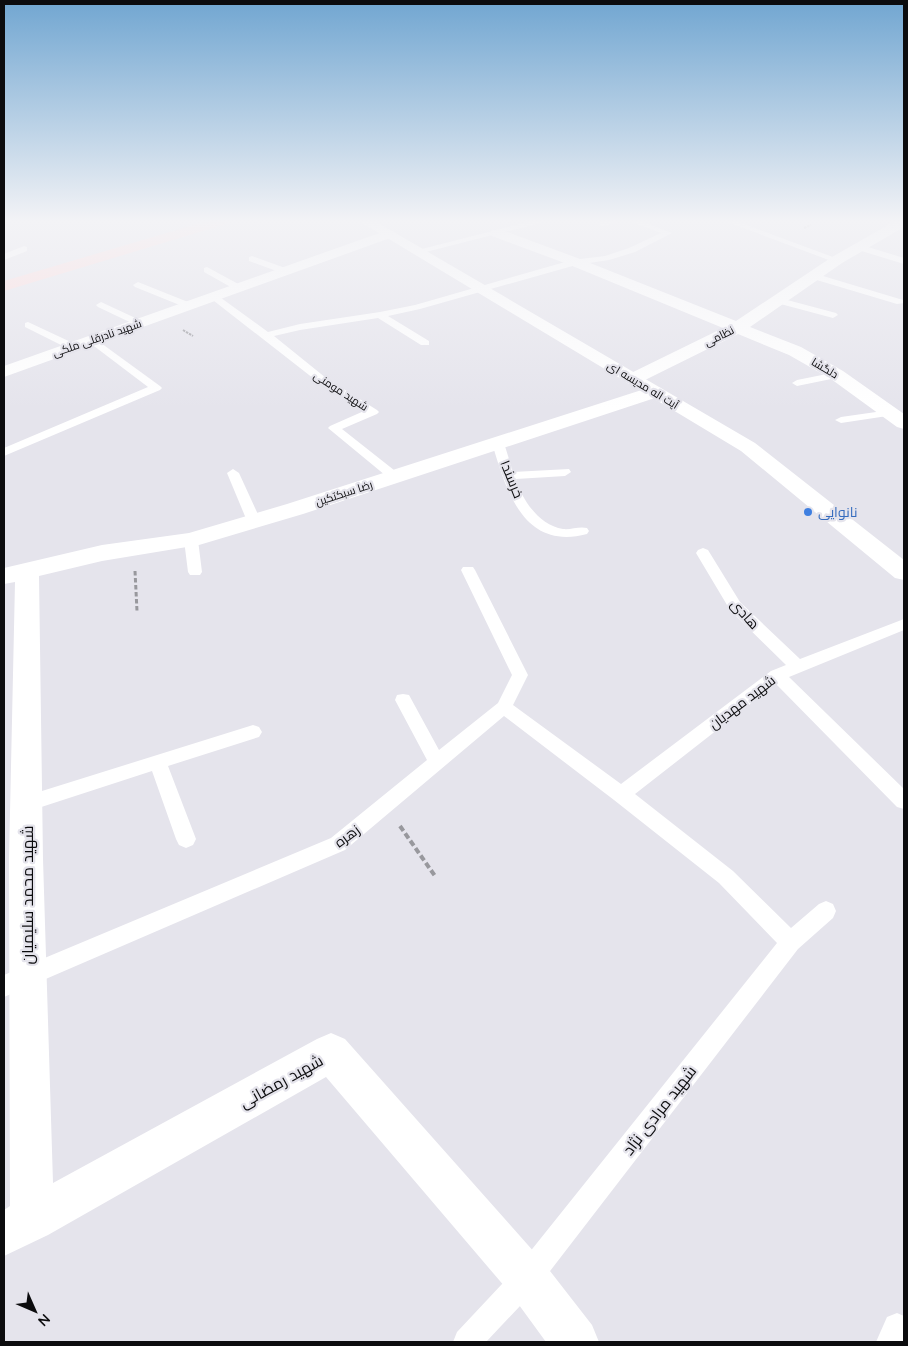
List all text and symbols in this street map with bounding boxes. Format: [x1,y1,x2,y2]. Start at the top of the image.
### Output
street label: شهید نادرقلی ملکی [51,316,143,360]
street label: نظامی [702,323,736,349]
street label: دلگشا [809,355,841,381]
street label: آیت اله مدیسه ای [605,358,681,412]
street label: شهید مومنی [311,368,371,414]
street label: خرسند۱ [496,457,528,501]
street label: رضا سبکتکین [314,477,374,509]
place label: نانوایی [818,503,858,521]
marker: نانوایی [802,506,814,518]
street label: هادی [727,595,763,633]
street label: شهید مهدیان [705,671,779,733]
street label: زهره [331,821,363,851]
street label: شهید محمد سلیمیان [17,826,38,964]
street label: شهید رمضانی [236,1050,327,1113]
street label: شهید مرادی نژاد [618,1061,701,1159]
north arrow [10,1286,60,1336]
text: N [34,1310,54,1330]

